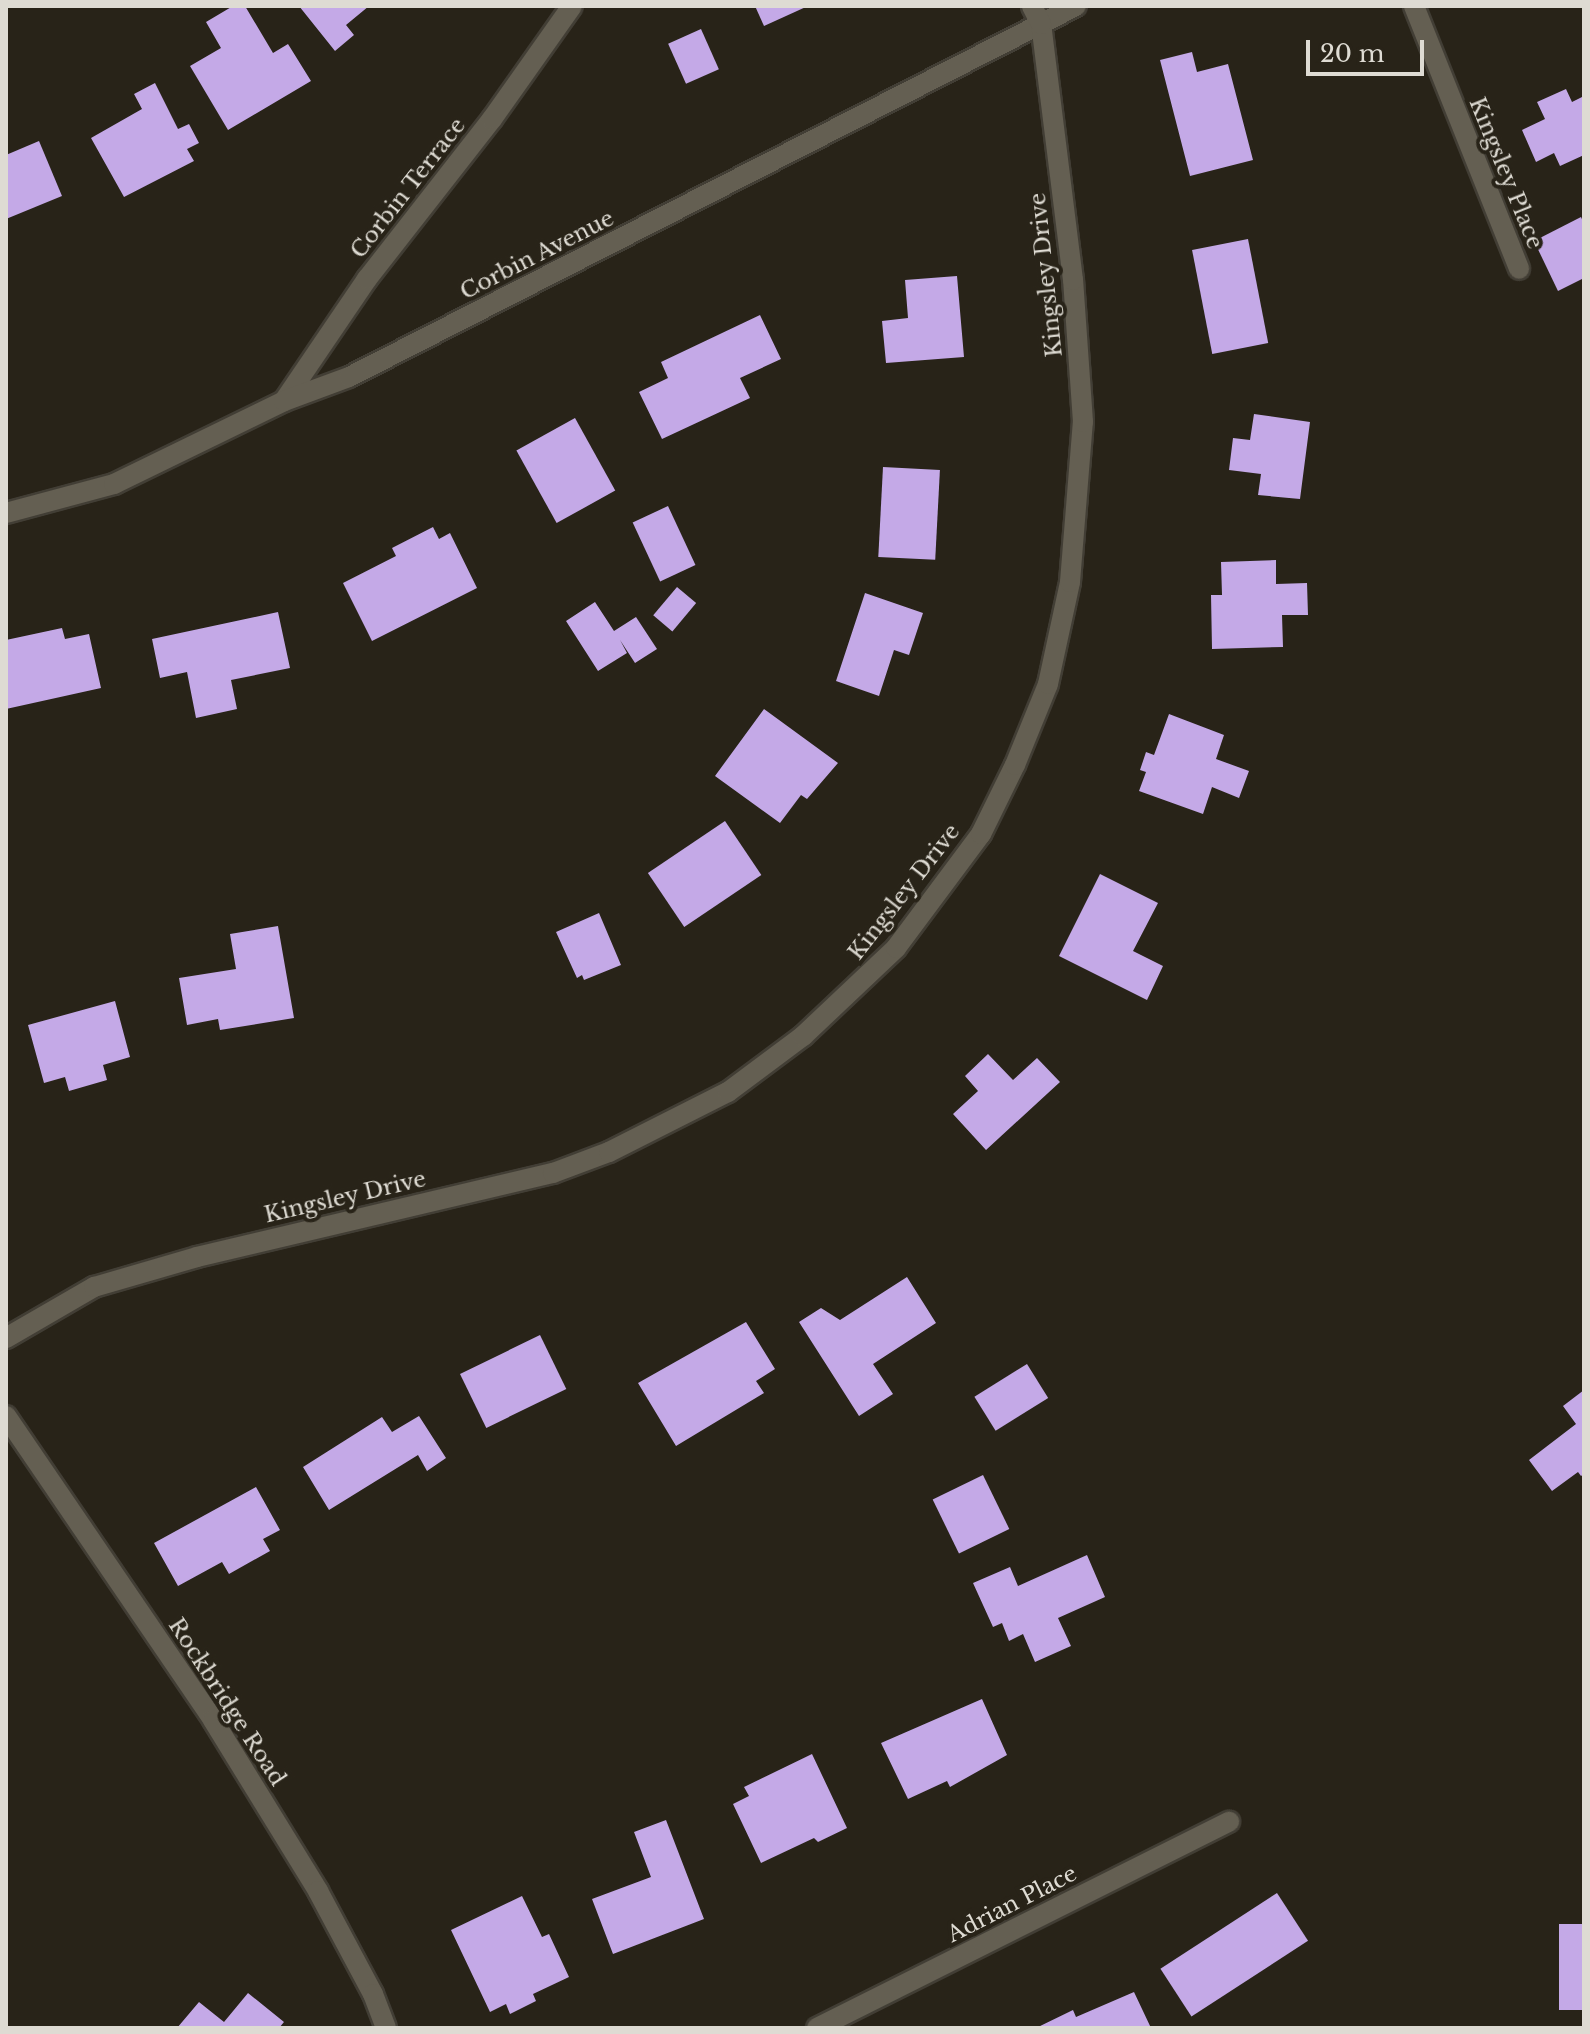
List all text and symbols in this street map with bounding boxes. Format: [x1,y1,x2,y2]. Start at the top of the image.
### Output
scale bar [1310,24,1428,74]
text: 20 m [1320,39,1385,68]
street label: Kingsley Place [1463,93,1549,253]
street label: Corbin Terrace [345,112,471,264]
street label: Kingsley Drive [1024,191,1068,359]
street label: Corbin Avenue [455,205,619,305]
street label: Kingsley Drive [843,819,965,965]
street label: Kingsley Drive [261,1166,429,1228]
street label: Rockbridge Road [163,1613,291,1791]
street label: Adrian Place [943,1860,1081,1948]

